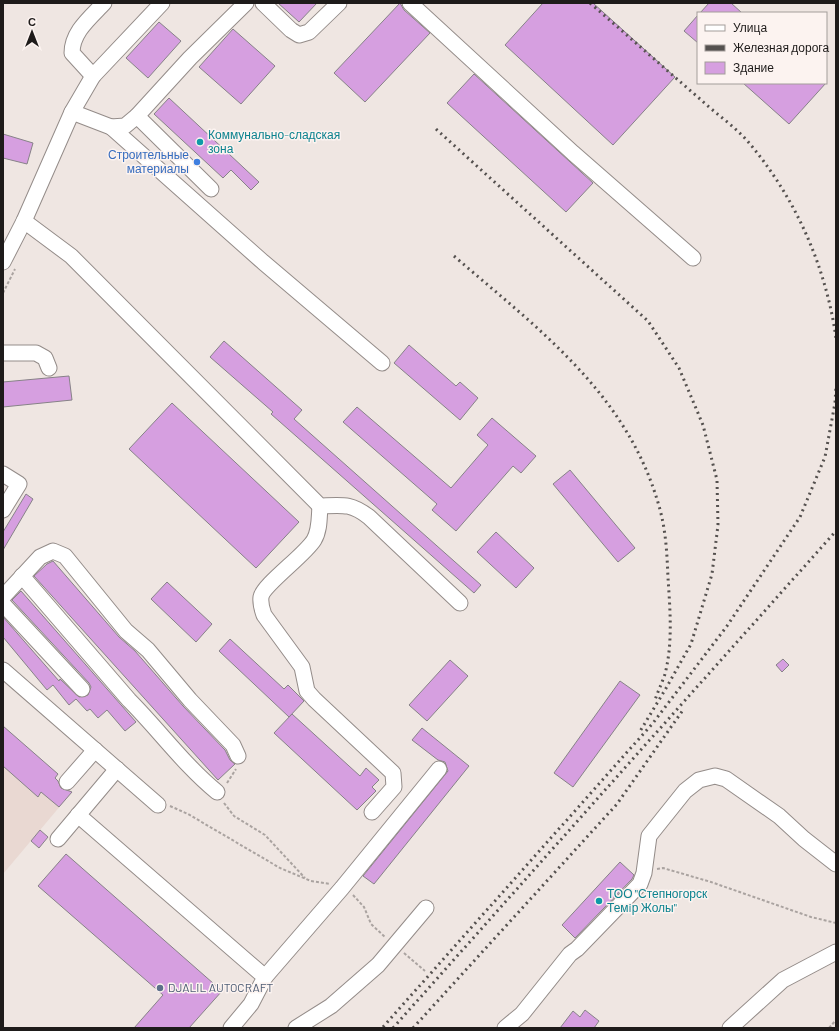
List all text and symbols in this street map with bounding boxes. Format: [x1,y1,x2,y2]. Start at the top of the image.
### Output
north arrow [12,12,52,52]
legend [697,12,827,84]
text: С [28,15,36,28]
text: Улица [733,20,767,35]
text: Железная дорога [733,40,829,55]
text: Здание [733,60,774,75]
place label: Коммунально-сладская зона [208,127,340,155]
marker: Коммунально-сладская зона [195,137,205,147]
place label: Строительные материалы [108,147,189,176]
marker: Строительные материалы [192,157,202,167]
place label: ТОО "Степногорск Темiр Жолы" [607,886,708,915]
marker: ТОО "Степногорск Темiр Жолы" [594,896,604,906]
place label: DJALIL AUTOCRAFT [168,980,274,994]
marker: DJALIL AUTOCRAFT [155,983,165,993]

